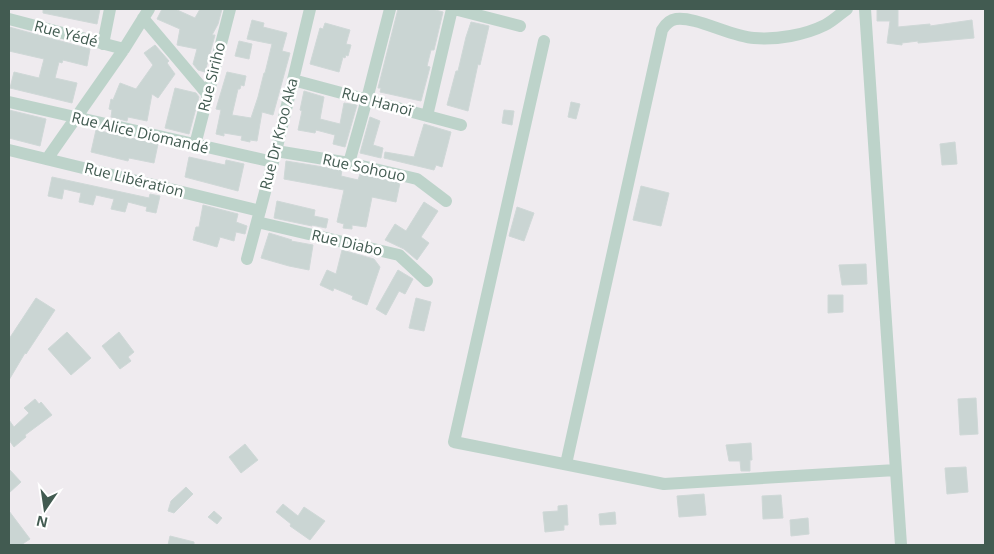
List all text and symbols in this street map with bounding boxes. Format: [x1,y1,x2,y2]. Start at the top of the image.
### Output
street label: Rue Yédé [32,15,100,51]
street label: Rue Siriho [193,40,229,114]
street label: Rue Dr Kroo Aka [254,76,302,192]
street label: Rue Hanoï [340,82,415,120]
street label: Rue Alice Diomandé [70,107,211,158]
street label: Rue Sohouo [321,148,408,186]
street label: Rue Libération [82,157,186,201]
street label: Rue Diabo [310,224,385,260]
north arrow [20,484,70,534]
text: N [34,512,50,533]

